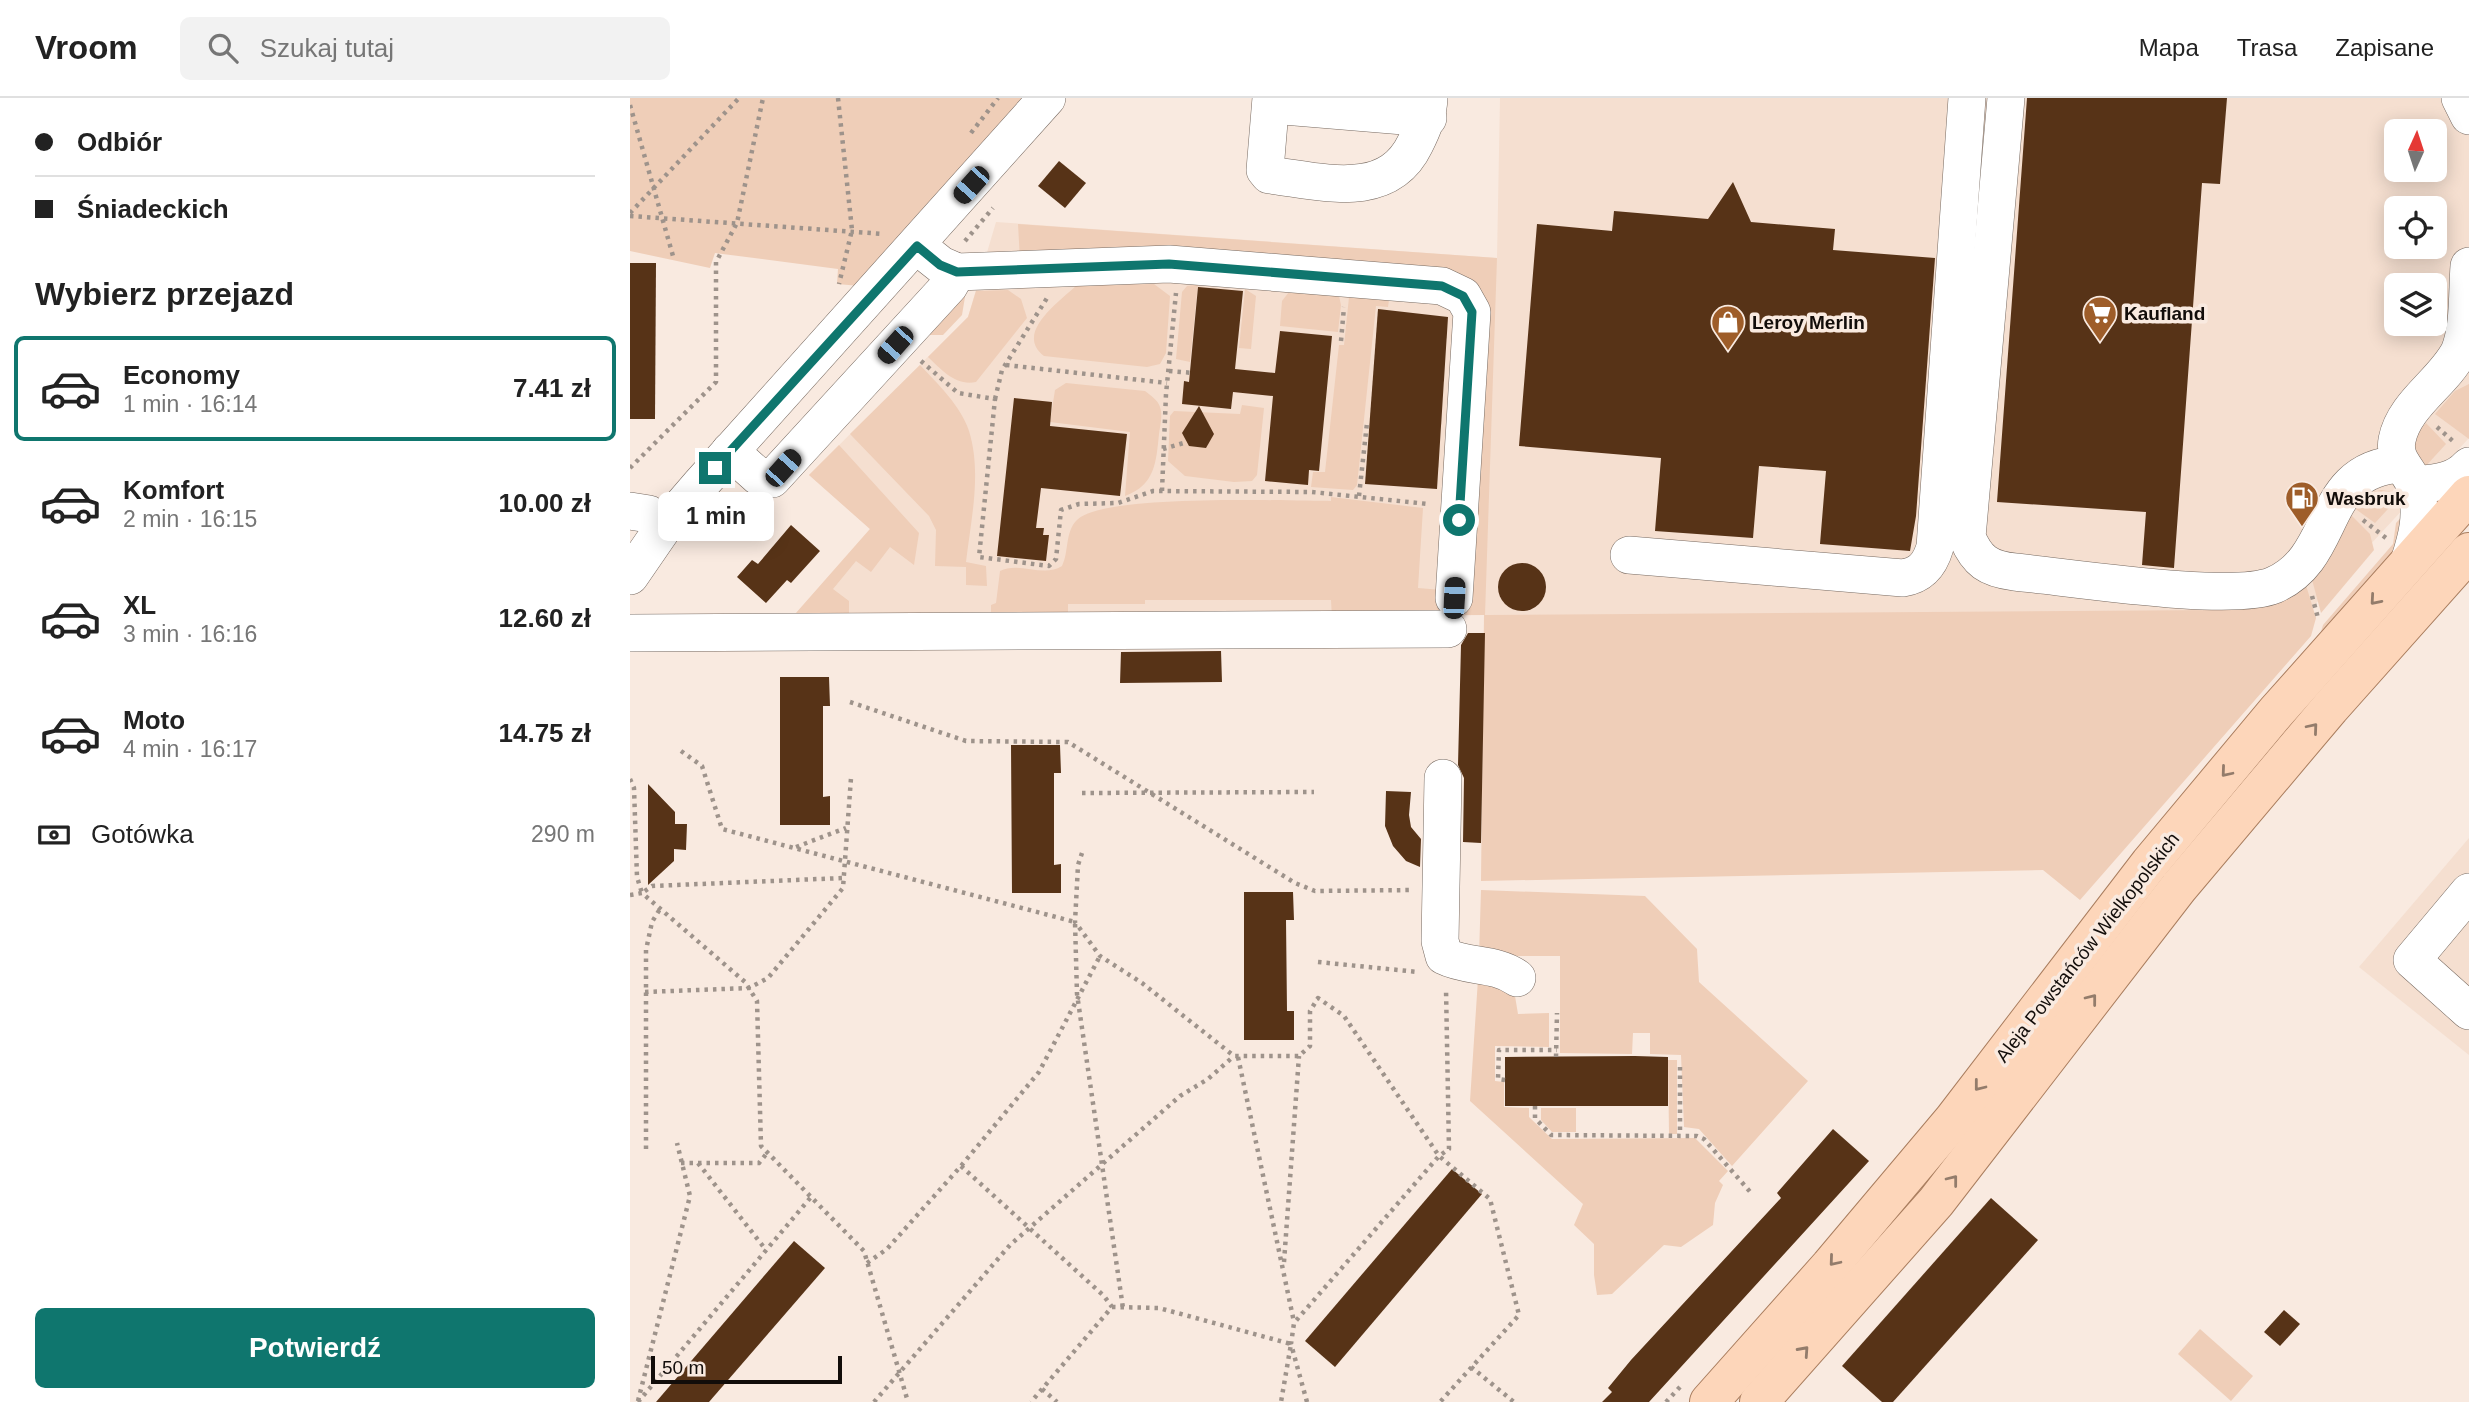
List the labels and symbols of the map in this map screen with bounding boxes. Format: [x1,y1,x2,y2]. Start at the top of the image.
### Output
north arrow [2384,119,2446,182]
car [950,162,993,208]
supermarket icon: Kaufland [2081,294,2119,343]
shop icon: Leroy Merlin [1709,303,1747,352]
place label: Kaufland [2124,303,2205,324]
place label: Leroy Merlin [1752,312,1865,333]
car [874,322,917,368]
car [762,445,805,491]
route end [699,452,731,484]
fuel station icon: Wasbruk [2283,479,2321,528]
place label: Wasbruk [2326,488,2406,509]
callout: 1 min [657,492,773,542]
route start [1443,504,1475,536]
car [1443,576,1466,620]
one-way arrow [2371,592,2383,605]
one-way arrow [2305,723,2317,736]
one-way arrow [2222,764,2234,777]
street label: Aleja Powstańców Wielkopolskich [1991,829,2183,1066]
one-way arrow [2084,995,2097,1007]
one-way arrow [1975,1078,1987,1091]
one-way arrow [1945,1175,1958,1187]
one-way arrow [1830,1254,1843,1266]
one-way arrow [1796,1346,1808,1359]
scale bar [651,1353,842,1385]

